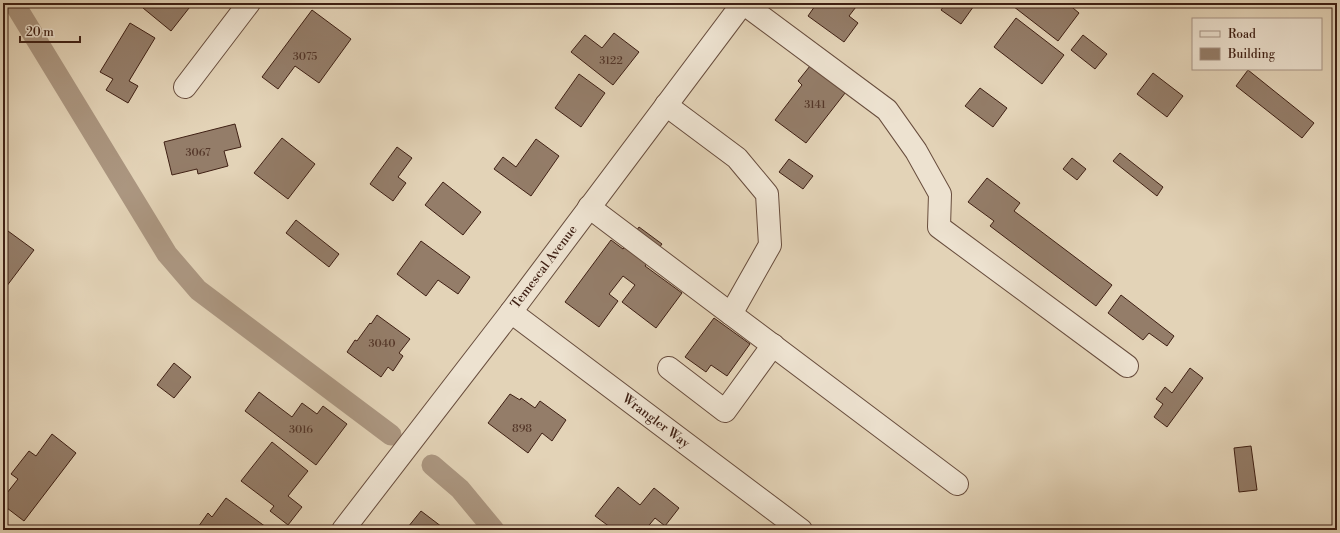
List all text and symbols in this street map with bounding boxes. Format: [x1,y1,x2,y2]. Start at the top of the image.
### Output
scale bar [20,18,80,44]
legend [1192,18,1322,70]
text: 20 m [26,25,54,40]
text: Road [1228,27,1256,42]
text: Building [1227,47,1276,62]
house number: 3075 [293,50,317,64]
house number: 3122 [599,54,623,68]
house number: 3141 [804,98,826,112]
house number: 3067 [185,146,211,160]
street label: Temescal Avenue [507,222,581,312]
house number: 3040 [368,337,396,351]
street label: Wrangler Way [618,390,693,452]
house number: 898 [512,422,532,436]
house number: 3016 [289,423,313,437]

